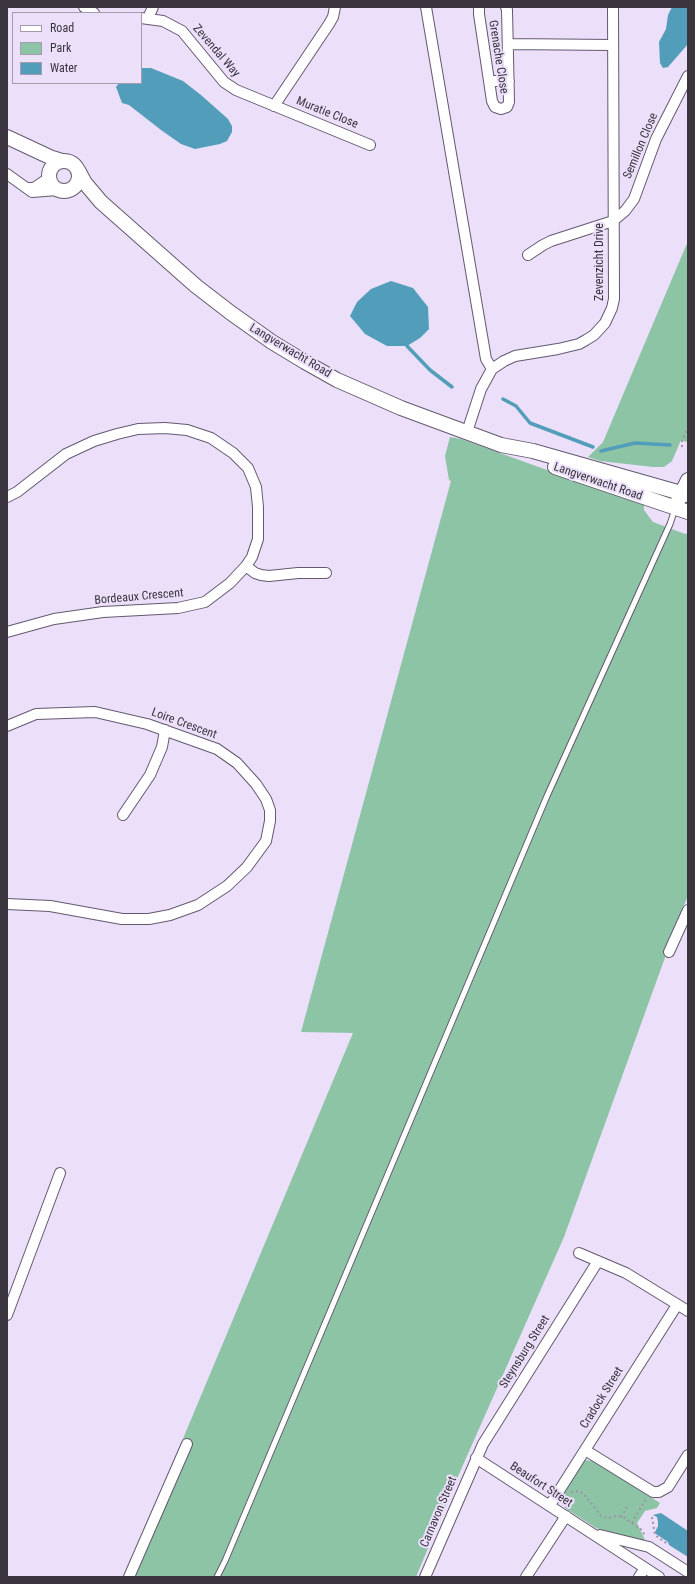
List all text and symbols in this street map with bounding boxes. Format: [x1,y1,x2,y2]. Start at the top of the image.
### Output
legend [12,12,142,84]
street label: Grenache Close [485,19,511,95]
text: Road [50,21,74,35]
street label: Zevendal Way [189,22,243,80]
text: Park [50,41,71,55]
text: Water [50,61,78,75]
street label: Muratie Close [294,94,360,132]
street label: Semillon Close [621,111,661,181]
street label: Zevenzicht Drive [593,223,607,301]
street label: Langverwacht Road [246,321,334,381]
street label: Langverwacht Road [552,460,644,504]
street label: Bordeaux Crescent [94,586,184,608]
street label: Loire Crescent [149,706,219,742]
street label: Steynsburg Street [497,1313,553,1391]
street label: Cradock Street [577,1365,627,1431]
street label: Beaufort Street [507,1459,575,1511]
street label: Carnavon Street [418,1474,460,1550]

